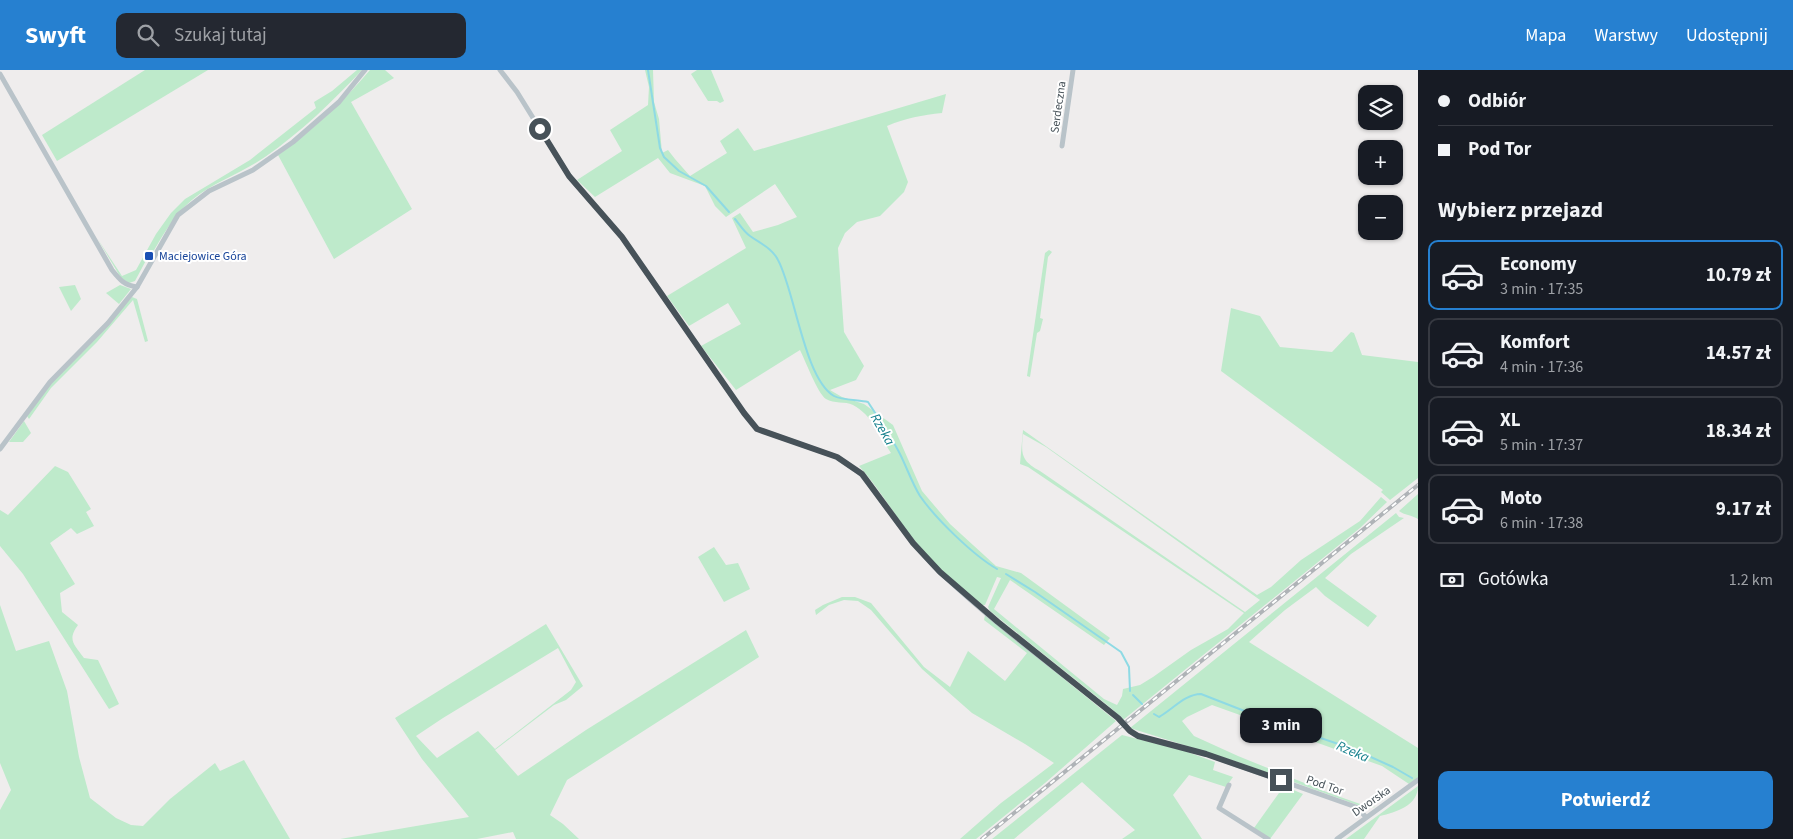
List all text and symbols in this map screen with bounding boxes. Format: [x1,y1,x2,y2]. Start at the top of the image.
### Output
search box [116,13,466,58]
text: Swyft [25,18,86,53]
icon: search [134,21,162,49]
text: Szukaj tutaj [174,22,267,49]
text: Mapa [1525,23,1566,48]
text: Warstwy [1594,23,1658,48]
text: Udostępnij [1686,23,1768,48]
street label: Serdeczna [1046,80,1071,134]
map controls [1358,85,1403,240]
button: layers [1358,85,1403,130]
text: Odbiór [1468,88,1526,115]
route start [529,118,551,140]
text: Pod Tor [1468,136,1531,163]
button: + [1358,140,1403,185]
text: Wybierz przejazd [1438,194,1603,226]
button: − [1358,195,1403,240]
place label: Maciejowice Góra [159,248,247,265]
marker: Maciejowice Góra [143,250,155,262]
text: Economy [1500,251,1577,278]
icon: car [1440,253,1485,298]
text: 10.79 zł [1706,262,1771,289]
text: 3 min · 17:35 [1500,278,1583,300]
text: Komfort [1500,329,1570,356]
icon: car [1440,331,1485,376]
text: 14.57 zł [1706,340,1771,367]
text: 4 min · 17:36 [1500,356,1583,378]
text: XL [1500,407,1521,434]
icon: car [1440,409,1485,454]
water label: Rzeka [865,410,900,450]
text: 18.34 zł [1706,418,1771,445]
text: 5 min · 17:37 [1500,434,1583,456]
text: Moto [1500,485,1542,512]
icon: car [1440,487,1485,532]
text: 9.17 zł [1716,496,1771,523]
text: 6 min · 17:38 [1500,512,1583,534]
icon: cash [1438,566,1466,594]
text: Gotówka [1478,566,1549,593]
text: 1.2 km [1729,569,1773,591]
callout: 3 min [1240,708,1322,742]
text: 3 min [1262,714,1300,736]
water label: Rzeka [1333,736,1373,768]
route end [1270,769,1292,791]
street label: Pod Tor [1304,771,1347,800]
button: Potwierdź [1438,771,1773,829]
street label: Dworska [1349,782,1394,821]

